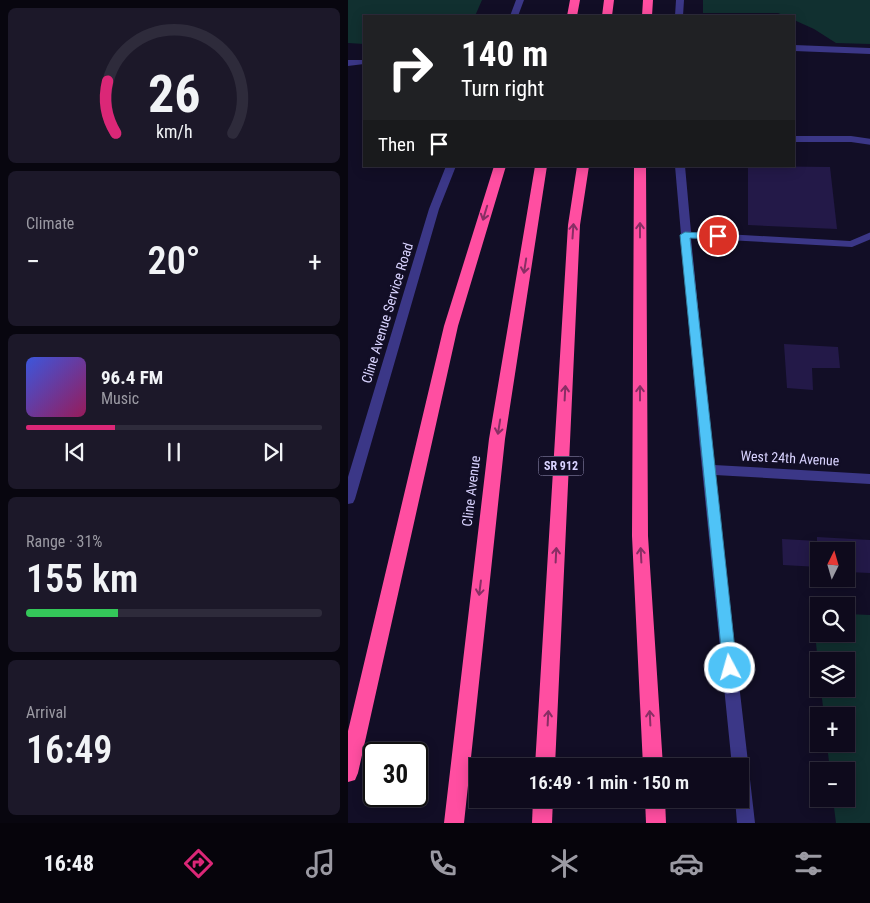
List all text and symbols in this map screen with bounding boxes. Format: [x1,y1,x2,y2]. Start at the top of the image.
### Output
text: 140 m [461,34,548,75]
icon: right [378,35,443,100]
text: 26 [148,64,200,125]
text: Turn right [461,76,544,101]
text: km/h [156,121,192,142]
icon: arrive [425,130,453,158]
text: Then [378,133,415,156]
one-way arrow [479,204,489,220]
text: Climate [26,214,74,233]
pin [697,215,739,257]
icon: arrive [704,222,732,250]
one-way arrow [569,223,578,239]
one-way arrow [635,223,645,239]
text: 20° [148,239,200,283]
street label: Cline Avenue Service Road [358,241,416,385]
text: − [26,245,40,278]
text: + [308,245,322,278]
one-way arrow [520,258,530,274]
text: 96.4 FM [101,366,163,389]
one-way arrow [560,385,569,401]
one-way arrow [635,385,645,402]
text: Music [101,389,139,408]
one-way arrow [494,418,504,434]
icon: previous [61,438,89,466]
icon: pause [160,438,188,466]
icon: next [259,438,287,466]
street label: West 24th Avenue [740,447,840,469]
street label: Cline Avenue [459,454,483,527]
road number: SR 912 [538,456,584,476]
text: Range · 31% [26,532,102,551]
north arrow [810,542,856,588]
map controls [810,542,855,807]
one-way arrow [552,548,561,564]
one-way arrow [637,548,646,564]
text: 155 km [26,557,138,601]
one-way arrow [475,580,485,596]
button: search [810,597,855,642]
position arrow [703,641,755,693]
button: layers [810,652,855,697]
text: Arrival [26,703,67,722]
button: + [810,707,855,752]
one-way arrow [543,710,552,726]
one-way arrow [646,710,655,726]
text: 16:49 [26,728,112,772]
speed limit sign: 30 [363,742,428,807]
button: − [810,762,855,807]
text: 16:49 · 1 min · 150 m [529,771,689,794]
icon: directions [181,846,216,881]
icon: music [303,846,338,881]
icon: phone [425,846,460,881]
icon: climate [547,846,582,881]
icon: car [669,846,704,881]
icon: filters [791,846,826,881]
text: 16:48 [44,851,94,876]

